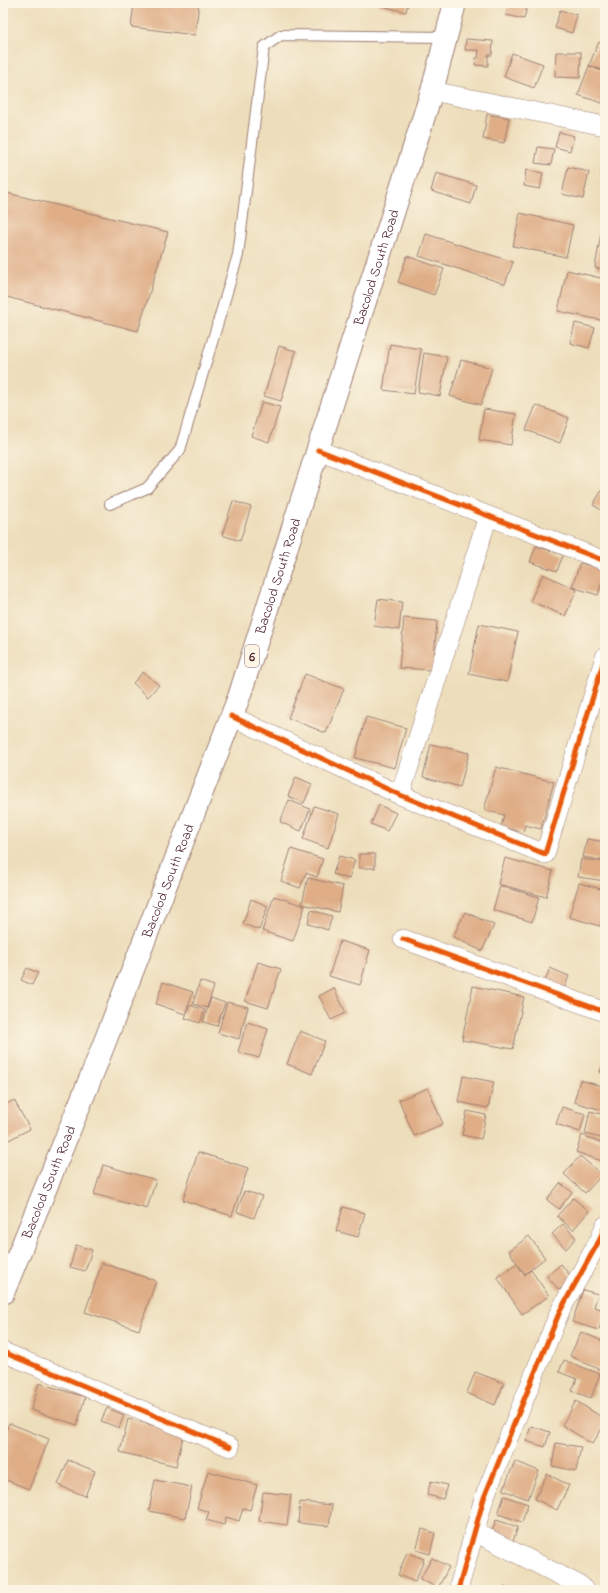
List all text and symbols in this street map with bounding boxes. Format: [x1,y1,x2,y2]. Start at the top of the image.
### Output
street label: Bacolod South Road [349,207,406,329]
street label: Bacolod South Road [250,516,307,638]
road number: 6 [245,645,259,667]
street label: Bacolod South Road [137,821,201,942]
street label: Bacolod South Road [17,1122,82,1243]

